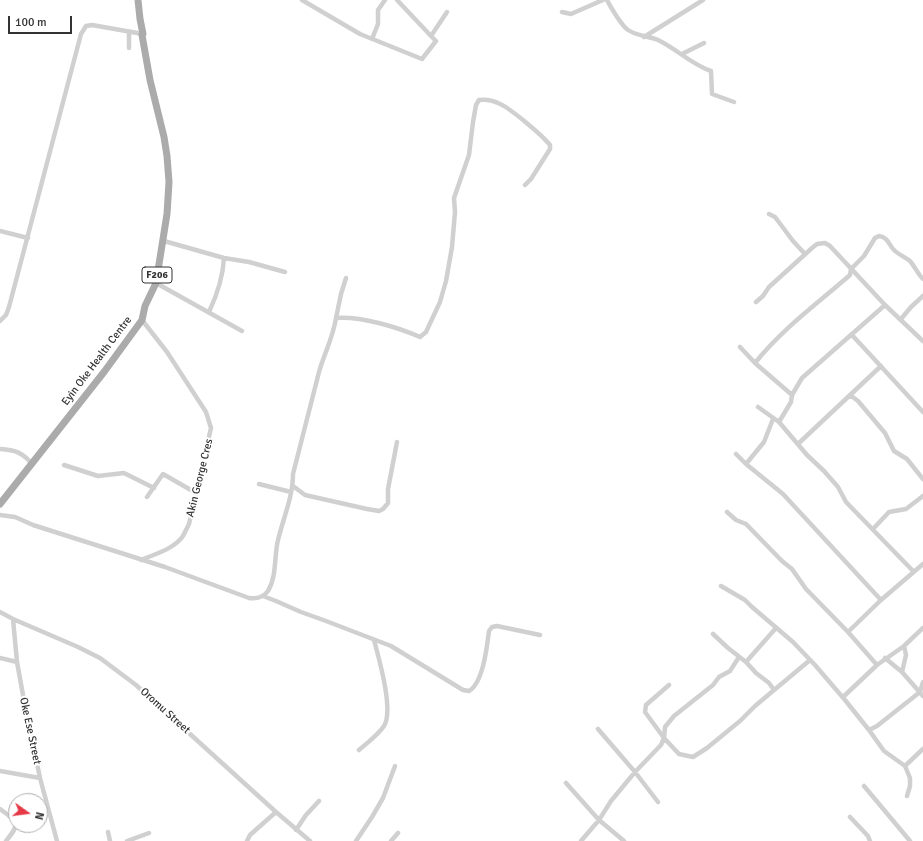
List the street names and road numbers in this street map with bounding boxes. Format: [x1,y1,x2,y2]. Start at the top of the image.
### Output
road number: F206 [142,267,172,283]
street label: Eyin Oke Health Centre [59,314,135,408]
street label: Akin George Cres [184,437,216,519]
street label: Oromu Street [137,685,193,737]
street label: Oke Ese Street [16,696,44,766]

